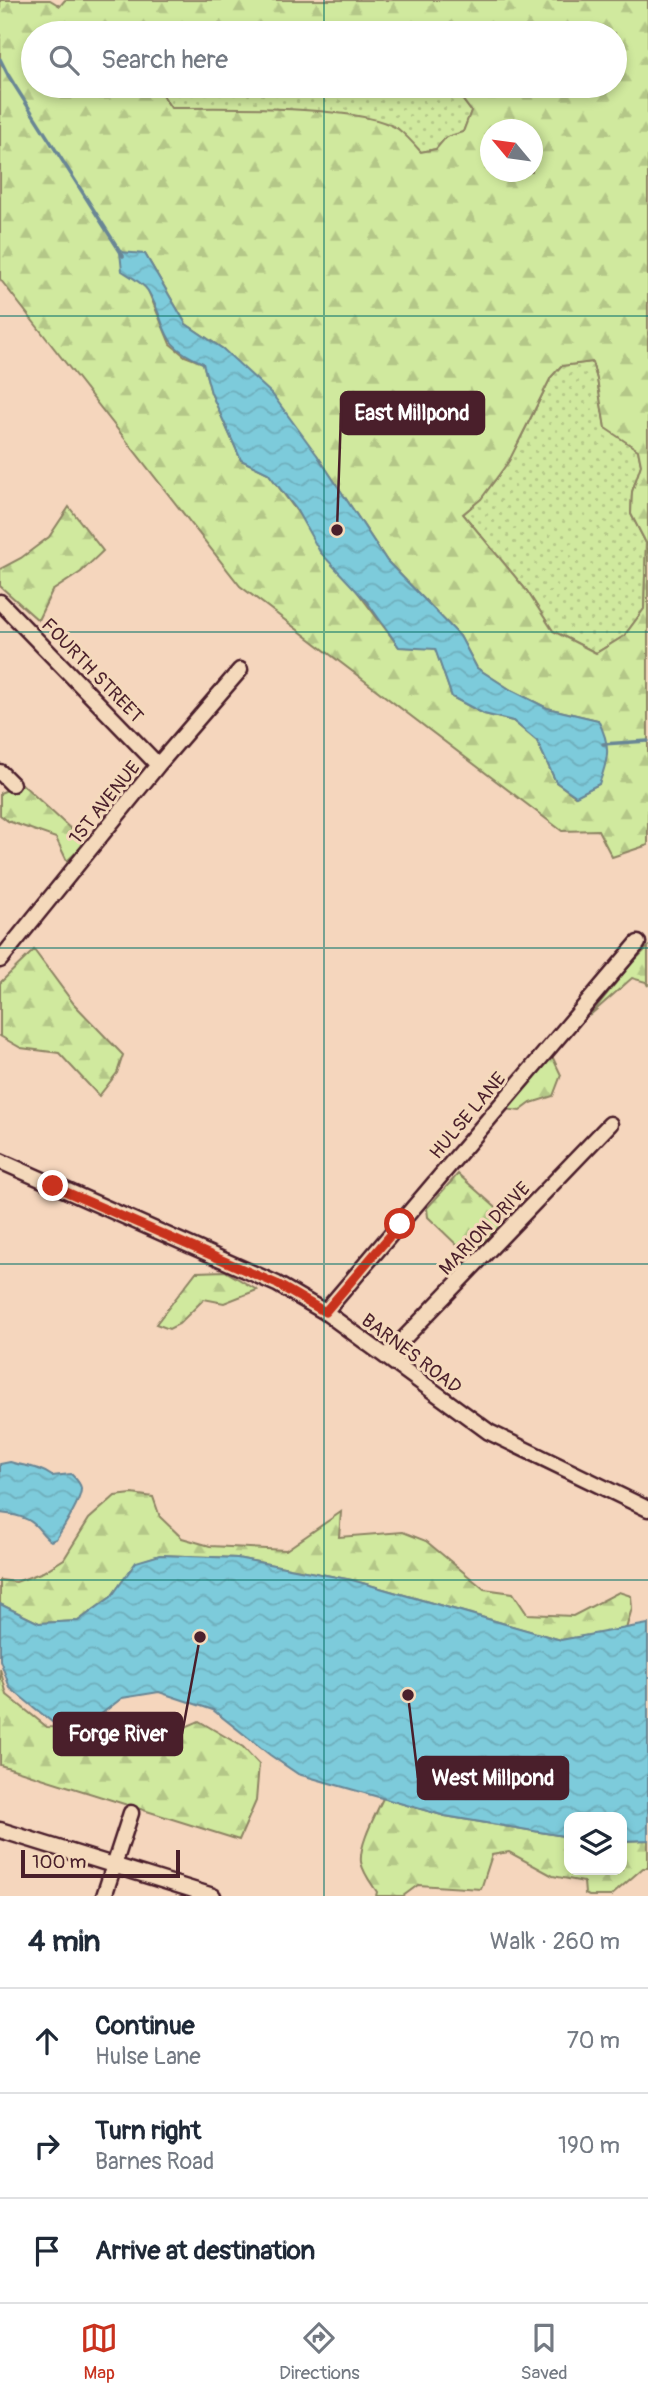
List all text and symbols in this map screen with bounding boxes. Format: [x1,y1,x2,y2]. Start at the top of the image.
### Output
search box [21,21,627,98]
icon: search [45,41,83,79]
text: Search here [101,44,228,76]
north arrow [480,119,543,182]
callout: East Millpond [341,392,484,434]
text: East Millpond [354,400,470,427]
street label: FOURTH STREET [36,613,148,728]
street label: 1ST AVENUE [64,756,146,849]
street label: HULSE LANE [424,1067,511,1164]
route end [37,1170,68,1201]
street label: MARION DRIVE [434,1177,535,1281]
route start [384,1208,415,1239]
street label: BARNES ROAD [357,1308,466,1399]
callout: Forge River [54,1713,182,1755]
text: Forge River [68,1721,168,1748]
callout: West Millpond [418,1757,568,1799]
text: West Millpond [432,1765,554,1792]
map controls [564,1812,627,1875]
button: layers [564,1812,627,1875]
scale bar [21,1847,180,1879]
text: 100 m [32,1850,86,1874]
text: 4 min [28,1923,101,1960]
text: Walk · 260 m [490,1927,620,1956]
text: Continue [95,2010,195,2042]
icon: ahead [28,2022,66,2060]
text: 70 m [567,2026,620,2055]
text: Hulse Lane [95,2042,201,2071]
text: Turn right [95,2115,201,2147]
icon: right [28,2127,66,2165]
text: 190 m [558,2131,620,2160]
text: Barnes Road [95,2147,214,2176]
icon: arrive [28,2232,66,2270]
text: Arrive at destination [95,2235,315,2267]
tab: Map [80,2319,118,2385]
tab: Directions [279,2319,360,2385]
tab: Saved [520,2319,568,2385]

